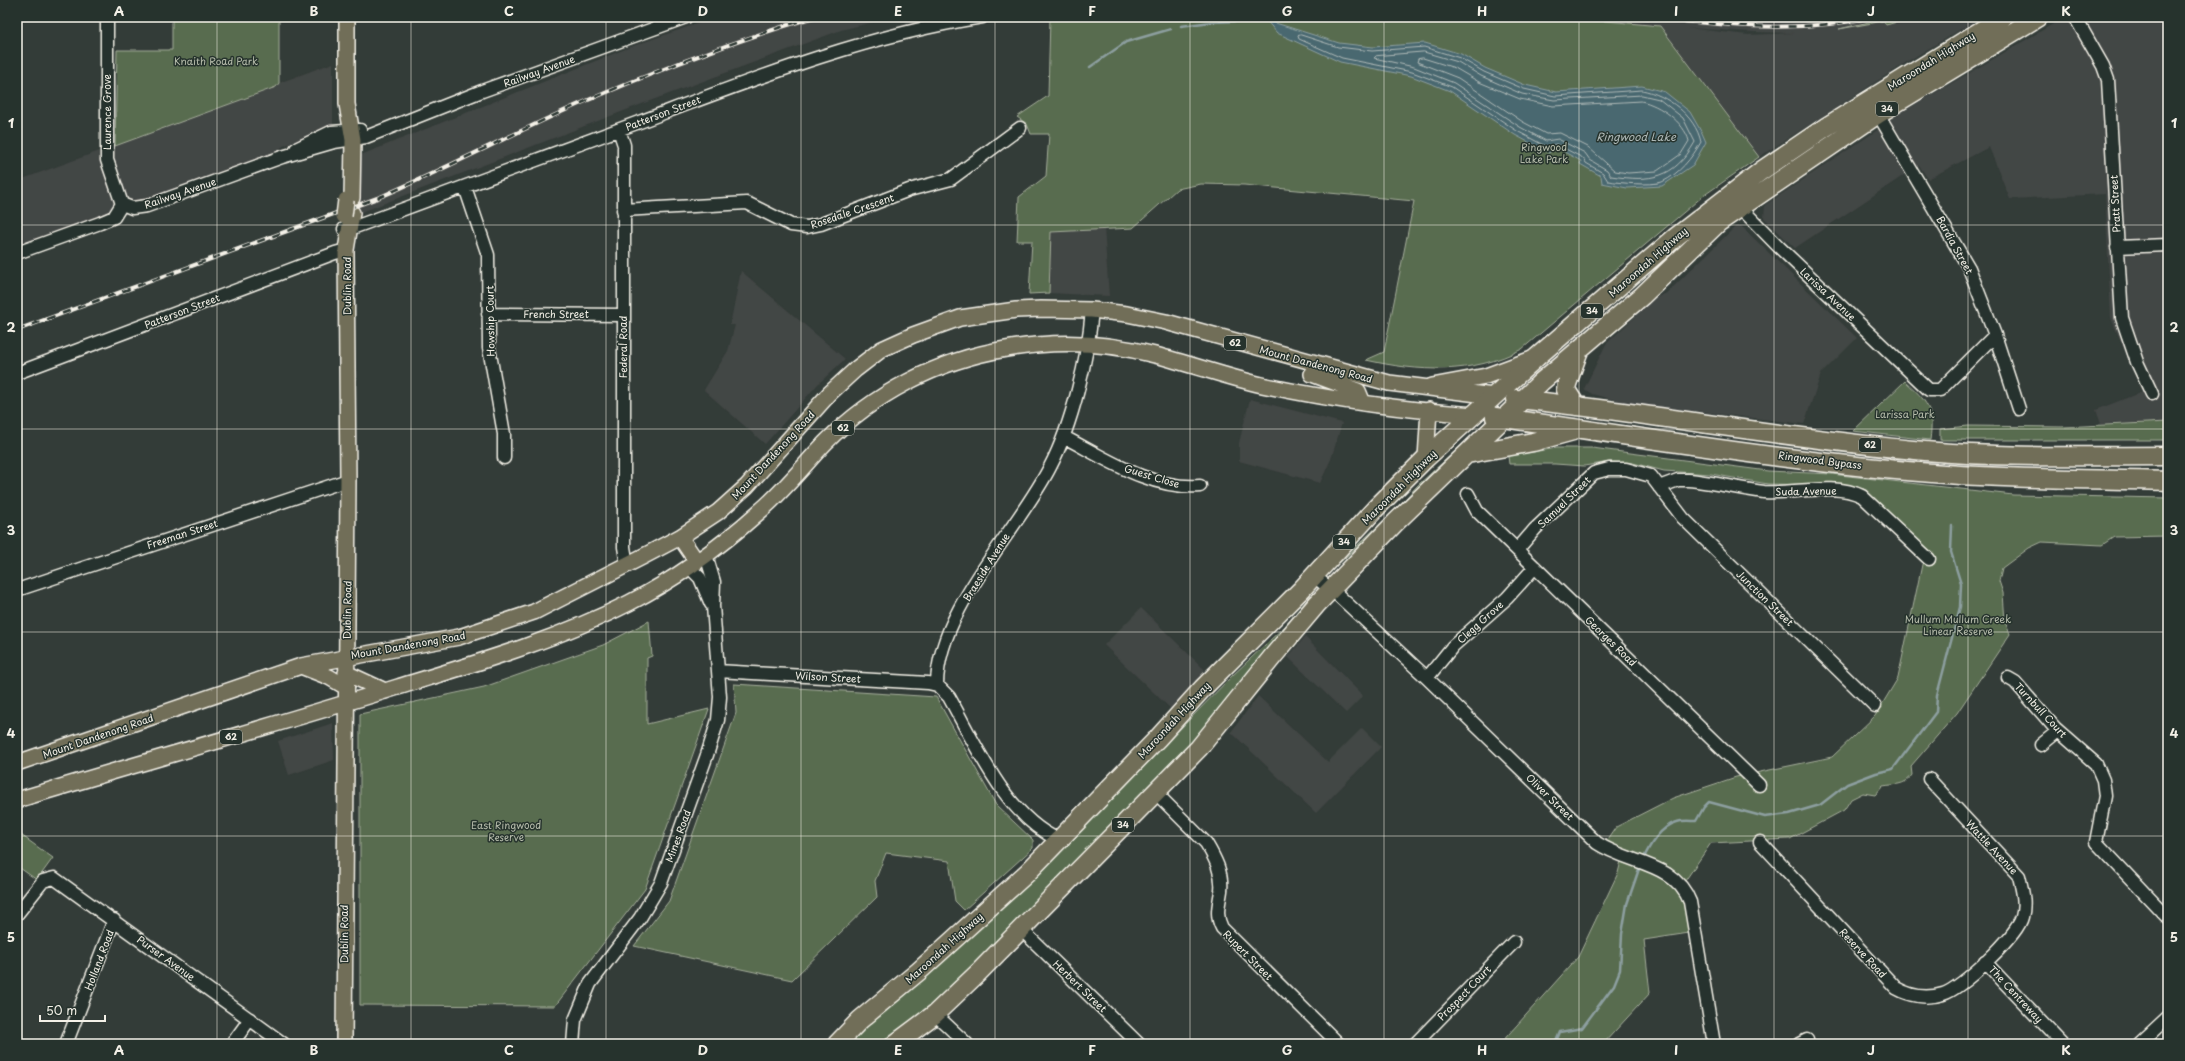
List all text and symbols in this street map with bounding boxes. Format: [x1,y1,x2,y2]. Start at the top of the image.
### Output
text: A [114,1,124,20]
text: B [310,1,319,20]
text: C [504,1,514,20]
text: D [698,1,708,20]
text: E [894,1,902,20]
text: F [1088,1,1096,20]
text: G [1282,1,1292,20]
text: H [1477,1,1487,20]
text: I [1674,1,1678,20]
text: J [1867,1,1875,20]
text: K [2061,1,2071,20]
street label: Maroondah Highway [1884,28,1978,94]
street label: Railway Avenue [501,50,577,90]
park label: Knaith Road Park [174,53,258,68]
street label: Laurence Grove [99,74,114,150]
street label: Patterson Street [623,91,703,134]
road number: 34 [1876,102,1898,116]
text: 1 [8,113,14,132]
text: 1 [2171,113,2177,132]
water label: Ringwood Lake [1596,128,1677,145]
park label: Ringwood Lake Park [1520,139,1568,166]
street label: Railway Avenue [142,173,218,212]
street label: Pratt Street [2106,175,2124,233]
street label: Rosedale Crescent [808,189,896,232]
street label: Bardia Street [1933,213,1978,276]
street label: Maroondah Highway [1605,223,1691,301]
street label: Dublin Road [339,257,354,315]
street label: Larissa Avenue [1797,264,1860,324]
street label: Howship Court [481,285,498,357]
street label: Patterson Street [142,289,222,332]
road number: 34 [1581,304,1603,318]
street label: French Street [523,306,589,321]
street label: Federal Road [615,316,630,378]
text: 2 [6,317,16,336]
text: 2 [2169,317,2179,336]
road number: 62 [1224,336,1246,350]
street label: Mount Dandenong Road [1258,341,1374,386]
park label: Larissa Park [1875,406,1935,421]
street label: Mount Dandenong Road [728,407,818,502]
road number: 62 [832,421,854,435]
road number: 62 [1859,438,1881,452]
street label: Maroondah Highway [1358,446,1440,528]
street label: Ringwood Bypass [1777,447,1863,473]
street label: Guest Close [1123,460,1182,491]
street label: Samuel Street [1534,472,1594,531]
street label: Suda Avenue [1775,482,1837,499]
street label: Freeman Street [144,515,219,552]
text: 3 [7,520,16,539]
text: 3 [2170,520,2179,539]
street label: Braeside Avenue [959,529,1013,604]
road number: 34 [1333,535,1355,549]
street label: Junction Street [1733,566,1797,629]
street label: Dublin Road [338,580,355,639]
street label: Clegg Grove [1453,597,1506,647]
park label: Mullum Mullum Creek Linear Reserve [1905,611,2011,638]
street label: Georges Road [1582,612,1641,669]
street label: Mount Dandenong Road [349,627,467,662]
street label: Wilson Street [795,667,861,686]
street label: Maroondah Highway [1134,678,1214,762]
street label: Turnbull Court [2012,679,2071,741]
street label: Mount Dandenong Road [40,709,155,762]
text: 4 [7,723,16,742]
text: 4 [2170,723,2179,742]
road number: 62 [220,730,242,744]
street label: Oliver Street [1523,770,1578,823]
street label: Mines Road [661,807,694,864]
street label: Wattle Avenue [1963,816,2022,877]
park label: East Ringwood Reserve [471,817,541,844]
road number: 34 [1112,818,1134,832]
street label: Dublin Road [336,905,351,963]
street label: Maroondah Highway [901,908,987,988]
street label: Reserve Road [1836,924,1891,981]
street label: Rupert Street [1220,926,1277,983]
text: 5 [7,927,15,946]
street label: Holland Road [80,927,117,992]
text: 5 [2170,927,2178,946]
street label: Purser Avenue [134,931,199,984]
street label: Herbert Street [1050,956,1111,1015]
street label: Prospect Court [1433,962,1494,1024]
street label: The Centreway [1985,962,2047,1026]
scale bar [40,997,105,1023]
text: 50 m [46,1001,77,1019]
text: A [114,1040,124,1059]
text: B [310,1040,319,1059]
text: C [504,1040,514,1059]
text: D [698,1040,708,1059]
text: E [894,1040,902,1059]
text: F [1088,1040,1096,1059]
text: G [1282,1040,1292,1059]
text: H [1477,1040,1487,1059]
text: I [1674,1040,1678,1059]
text: J [1867,1040,1875,1059]
text: K [2061,1040,2071,1059]

